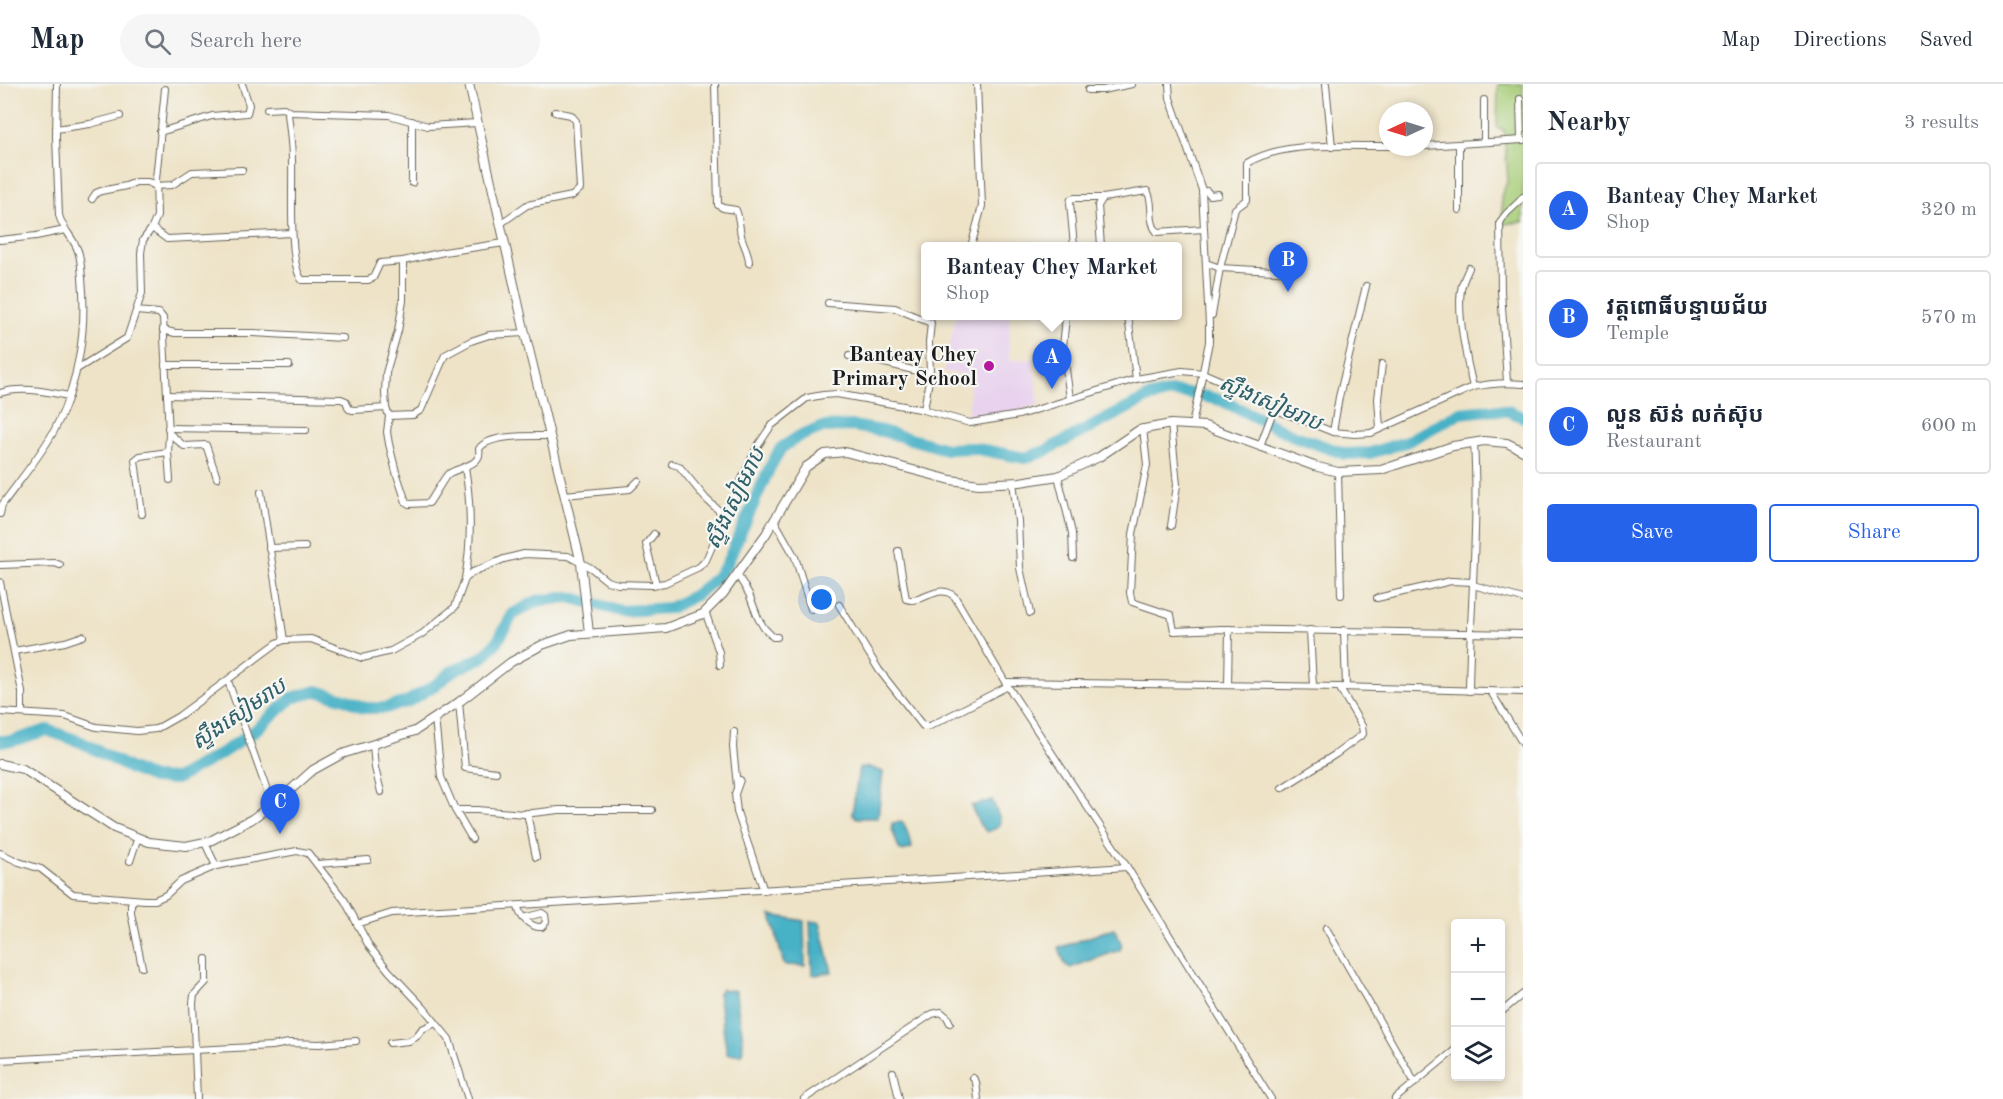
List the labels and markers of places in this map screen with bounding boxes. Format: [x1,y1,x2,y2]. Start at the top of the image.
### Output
pin: B [1268,242,1308,292]
pin: A [1032,340,1072,389]
place label: Banteay Chey Primary School [831,345,977,390]
marker: Banteay Chey Primary School [982,359,996,373]
pin: C [260,784,300,834]

